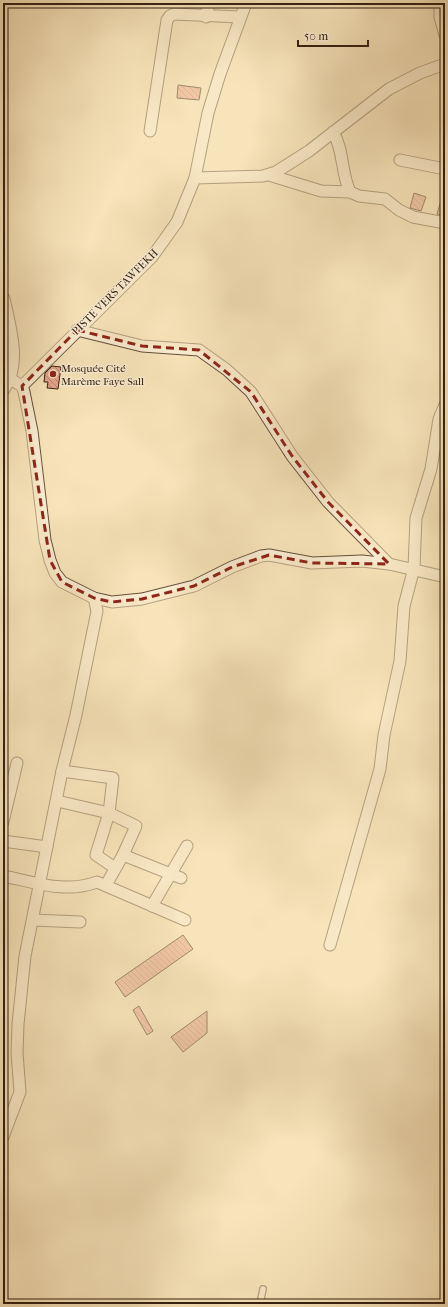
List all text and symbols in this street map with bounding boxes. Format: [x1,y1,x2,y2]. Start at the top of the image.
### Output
scale bar [298,22,368,48]
text: 50 m [304,29,328,43]
street label: PISTE VERS TAWFEKH [69,246,161,338]
place label: Mosquée Cité Marème Faye Sall [61,362,144,388]
marker: Mosquée Cité Marème Faye Sall [48,369,58,379]

